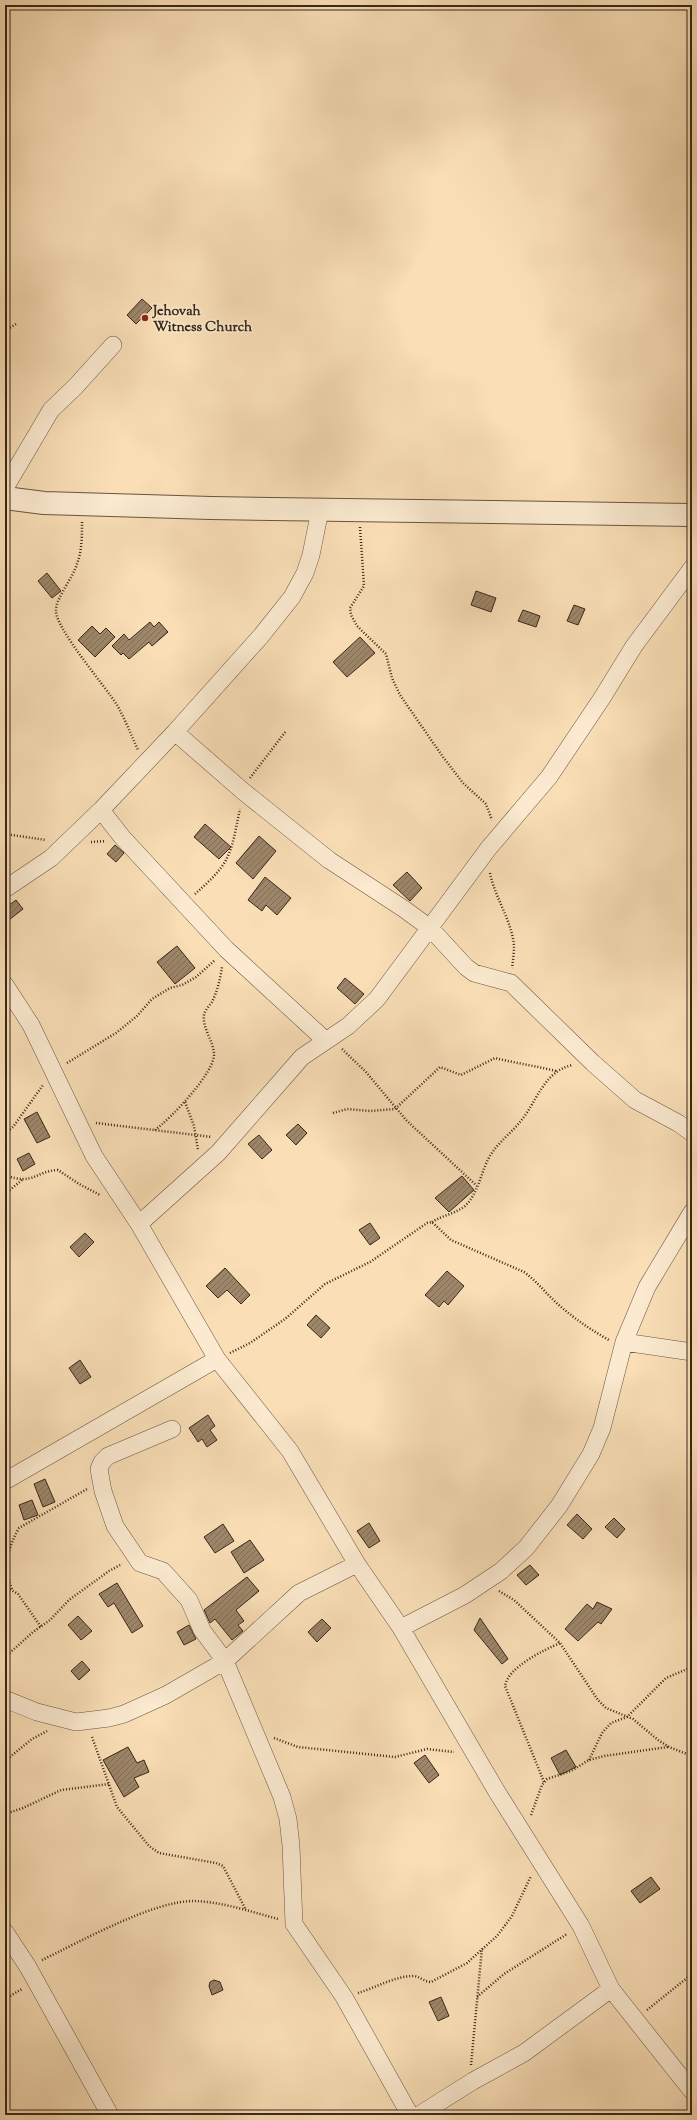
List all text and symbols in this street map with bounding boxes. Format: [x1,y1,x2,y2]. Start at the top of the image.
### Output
place label: Jehovah Witness Church [152,302,253,338]
marker: Jehovah Witness Church [140,313,150,323]

